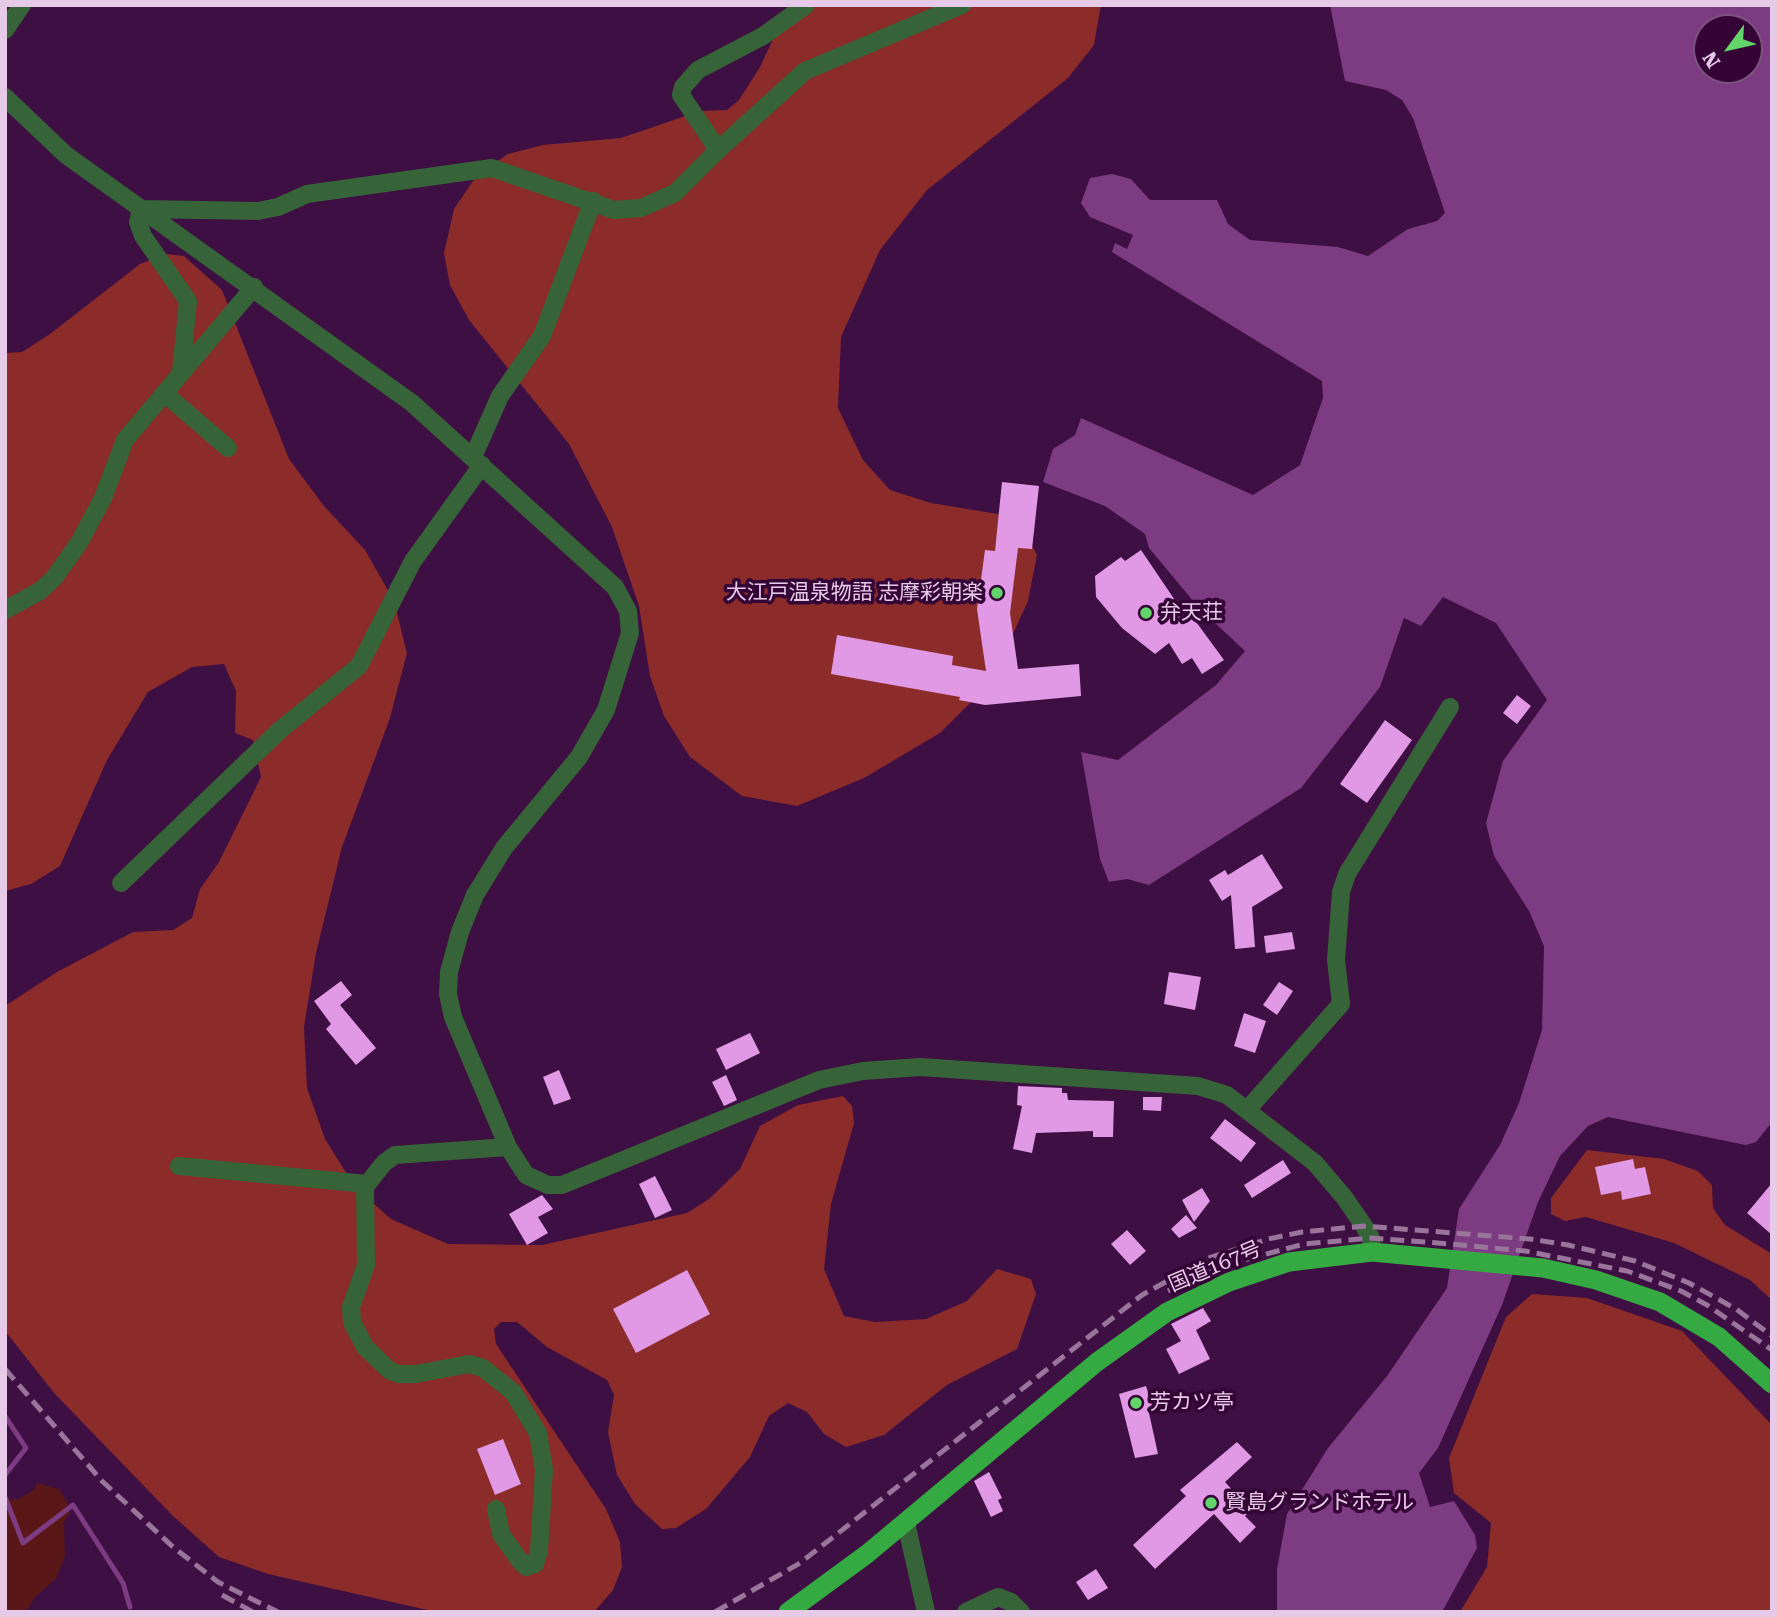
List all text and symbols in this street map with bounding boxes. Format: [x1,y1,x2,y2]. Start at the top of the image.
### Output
north arrow [1693,14,1763,84]
text: N [1698,47,1725,72]
place label: 大江戸温泉物語 志摩彩朝楽 [726,580,983,606]
marker: 大江戸温泉物語 志摩彩朝楽 [989,585,1005,601]
place label: 弁天荘 [1160,600,1223,626]
marker: 弁天荘 [1138,605,1154,621]
street label: 国道167号 [1165,1236,1265,1298]
place label: 芳カツ亭 [1150,1390,1234,1416]
marker: 芳カツ亭 [1128,1395,1144,1411]
place label: 賢島グランドホテル [1225,1490,1414,1516]
marker: 賢島グランドホテル [1203,1495,1219,1511]

